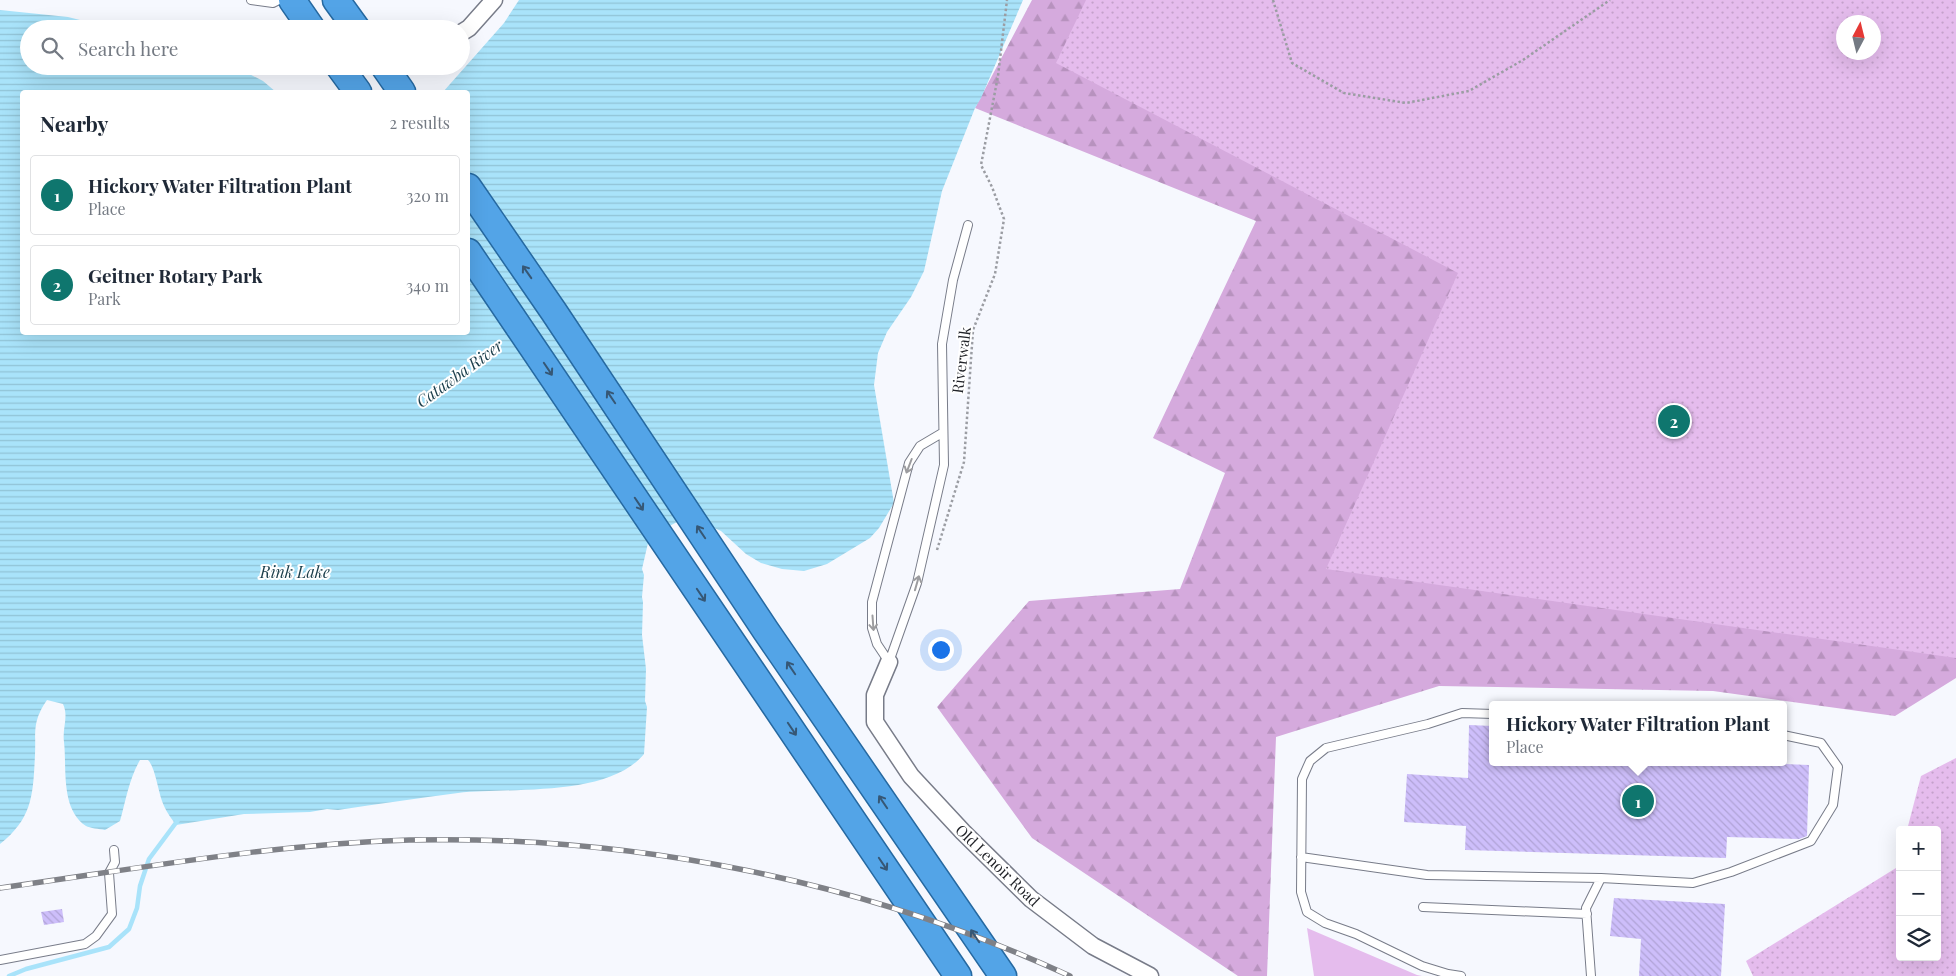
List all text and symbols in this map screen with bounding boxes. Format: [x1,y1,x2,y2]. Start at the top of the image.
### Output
north arrow [1836,15,1881,60]
search box [20,20,470,75]
icon: search [38,34,66,62]
text: Search here [78,35,178,61]
text: Nearby [40,109,109,137]
text: 2 results [390,112,450,133]
text: Hickory Water Filtration Plant [88,172,352,198]
text: 1 [54,185,60,206]
text: 320 m [406,185,449,206]
text: Place [88,198,126,219]
text: Geitner Rotary Park [88,262,263,288]
one-way arrow [522,265,532,279]
text: 2 [53,275,61,296]
text: 340 m [406,275,449,296]
text: Park [88,288,121,309]
street label: Riverwalk [947,325,975,395]
water label: Catawba River [412,334,507,411]
one-way arrow [543,362,553,376]
one-way arrow [605,390,615,404]
pin: 2 [1658,402,1690,440]
one-way arrow [904,458,914,473]
one-way arrow [634,496,644,510]
one-way arrow [695,525,706,539]
water label: Rink Lake [259,561,330,582]
one-way arrow [913,575,922,591]
one-way arrow [696,588,706,602]
one-way arrow [868,615,877,631]
your location [928,637,954,663]
one-way arrow [786,661,796,675]
popup [1489,701,1787,766]
text: Hickory Water Filtration Plant [1506,710,1770,736]
one-way arrow [787,722,797,736]
text: Place [1506,736,1544,757]
pin: 1 [1622,782,1654,820]
one-way arrow [878,795,888,809]
street label: Old Lenoir Road [952,820,1045,911]
map controls [1896,826,1941,961]
button: + [1896,826,1941,871]
one-way arrow [878,857,888,871]
button: − [1896,871,1941,916]
button: layers [1896,916,1941,961]
one-way arrow [970,929,980,943]

